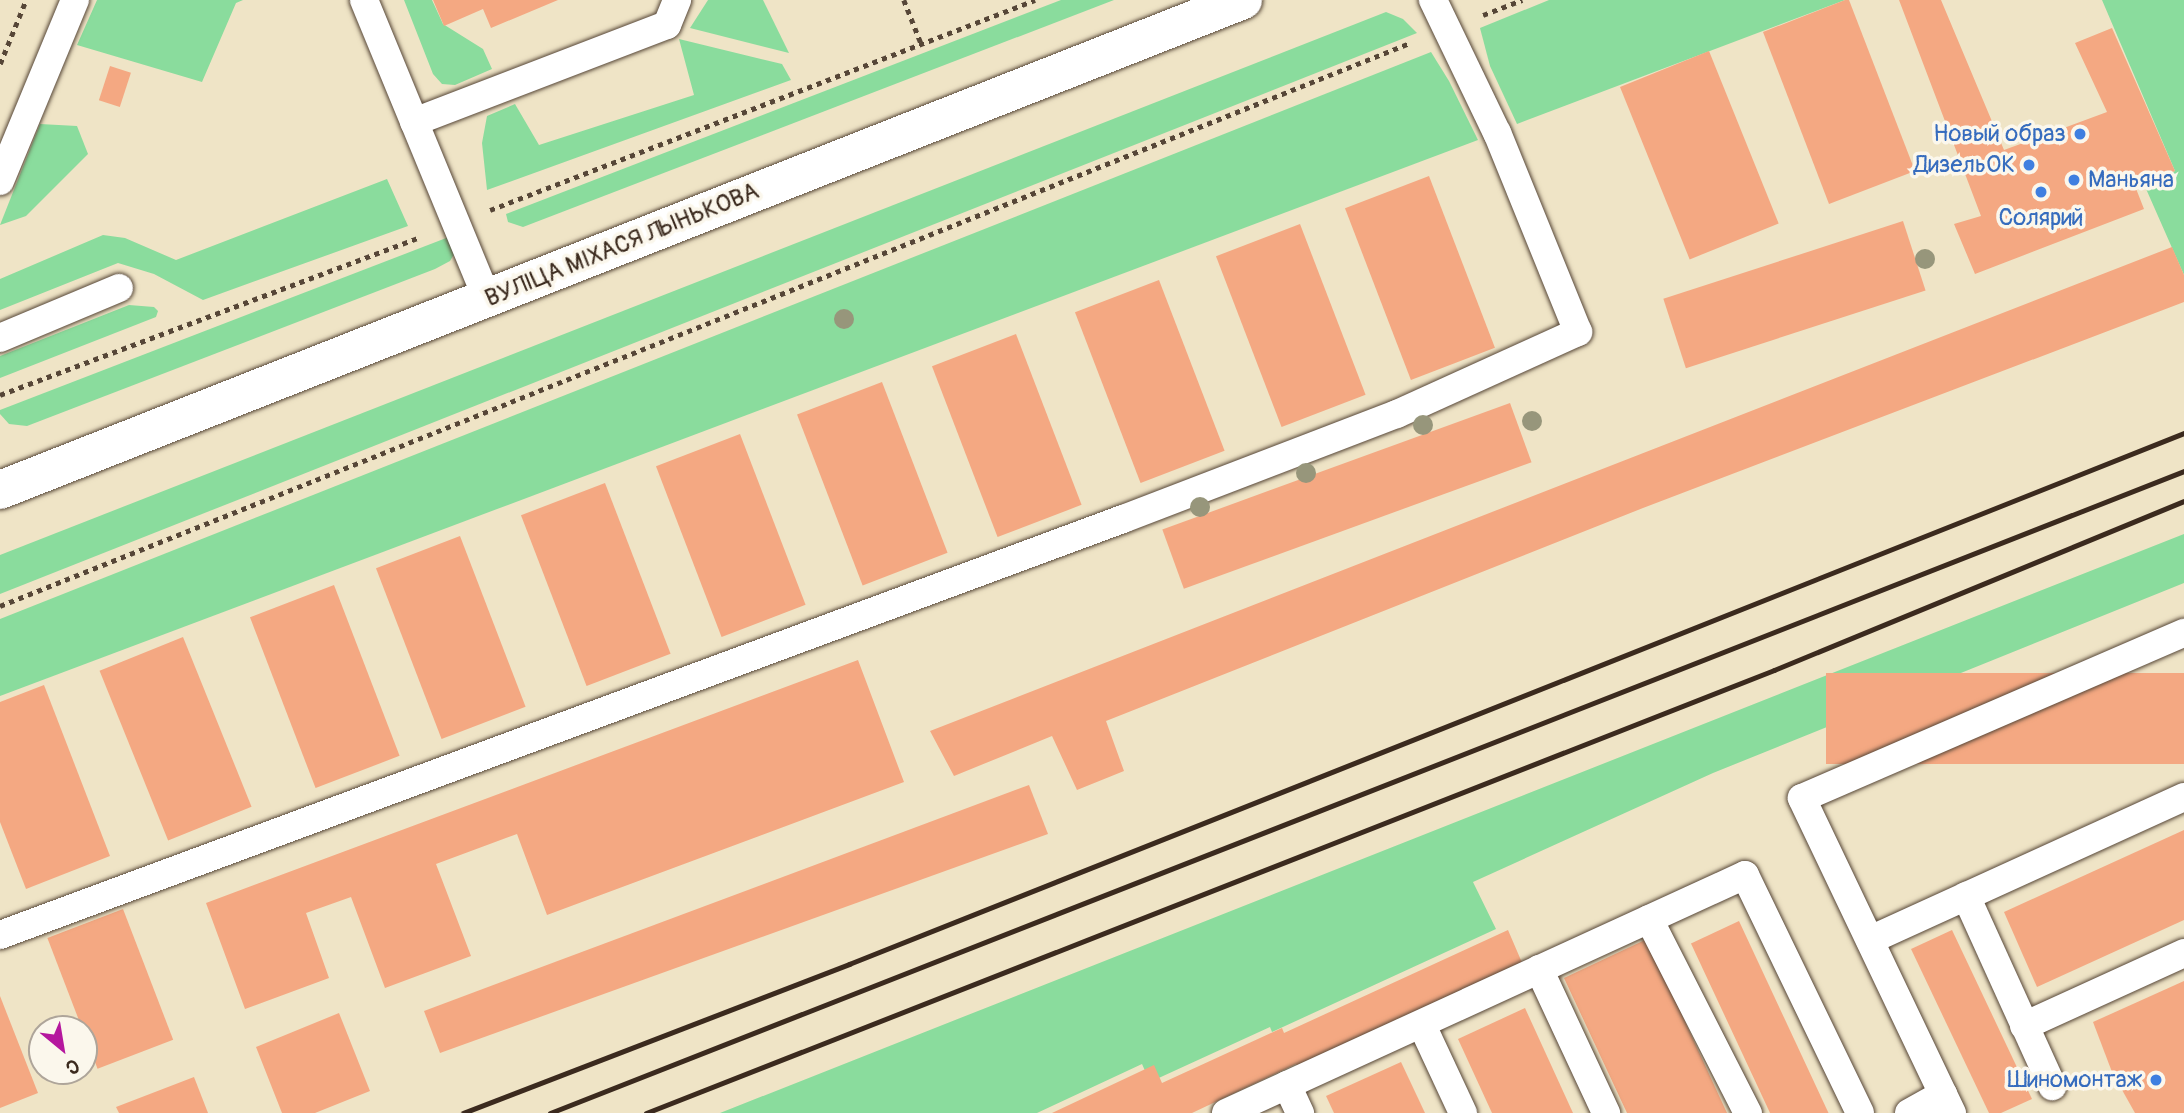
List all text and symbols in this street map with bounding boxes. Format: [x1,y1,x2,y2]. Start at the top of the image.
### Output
place label: Новый образ [1933,120,2066,148]
marker: Новый образ [2072,126,2088,142]
place label: ДизельОК [1914,151,2015,179]
marker: ДизельОК [2021,157,2037,173]
place label: Маньяна [2088,166,2174,194]
marker: Маньяна [2066,172,2082,188]
street label: ВУЛІЦА МІХАСЯ ЛЫНЬКОВА [481,177,763,313]
marker: Солярий [2033,184,2049,200]
place label: Солярий [1998,204,2084,232]
north arrow [28,1015,98,1085]
text: С [61,1053,84,1080]
place label: Шиномонтаж [2008,1066,2142,1094]
marker: Шиномонтаж [2148,1072,2164,1088]

